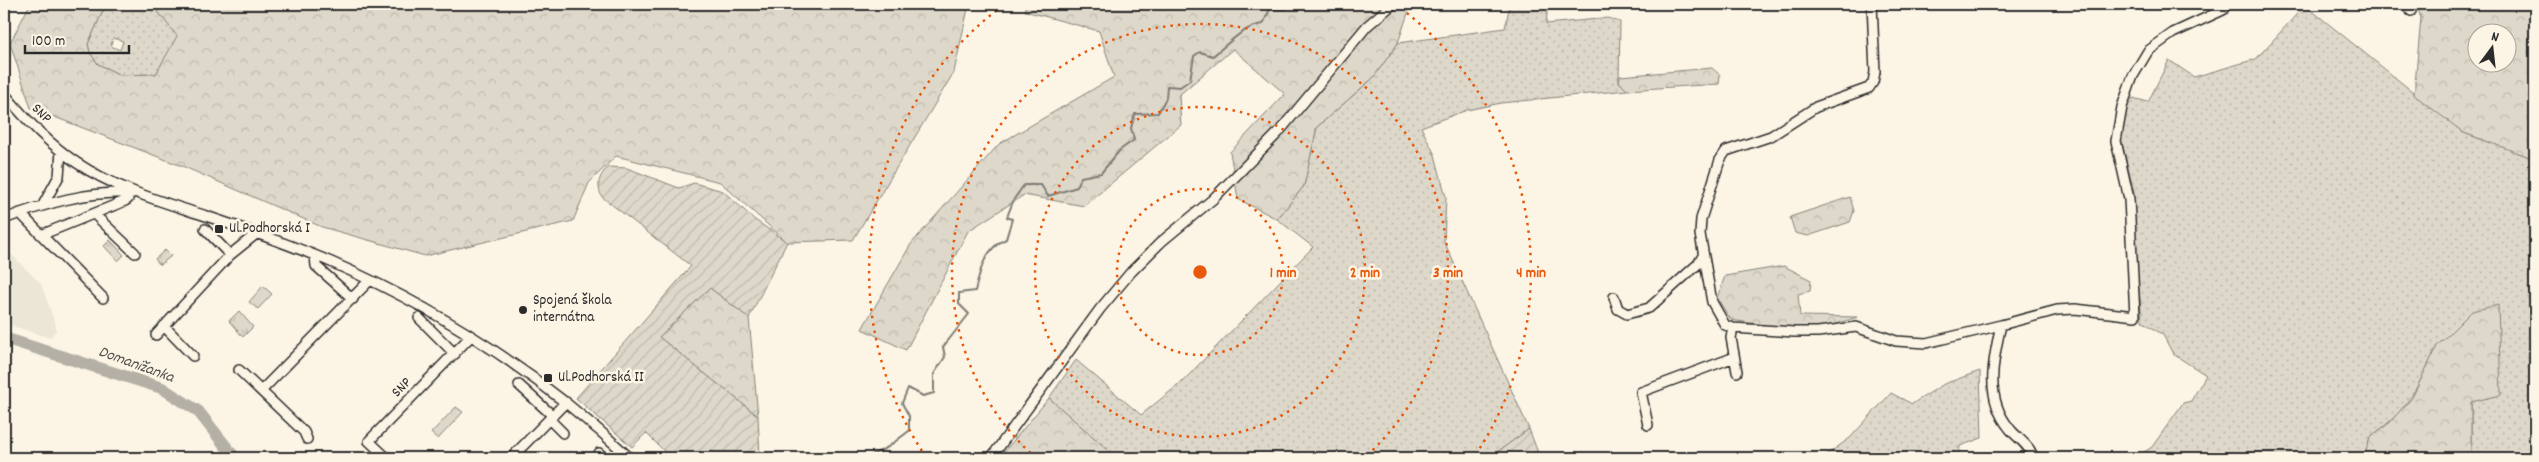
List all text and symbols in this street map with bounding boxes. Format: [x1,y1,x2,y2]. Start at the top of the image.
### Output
scale bar [25,22,129,54]
north arrow [2466,22,2516,72]
text: N [2489,27,2501,48]
text: 100 m [32,31,65,53]
street label: SNP [26,99,56,129]
place label: Ul.Podhorská I [229,218,310,240]
marker: Ul.Podhorská I [213,223,225,235]
centre of rings [1191,263,1209,281]
text: 1 min [1270,263,1296,285]
text: 2 min [1350,263,1380,285]
text: 3 min [1433,263,1463,285]
text: 4 min [1516,263,1546,285]
place label: Spojená škola internátna [533,290,612,329]
marker: Spojená škola internátna [517,304,529,316]
water label: Domanižanka [95,341,178,390]
place label: Ul.Podhorská II [558,367,644,389]
marker: Ul.Podhorská II [542,372,554,384]
street label: SNP [387,373,417,403]

